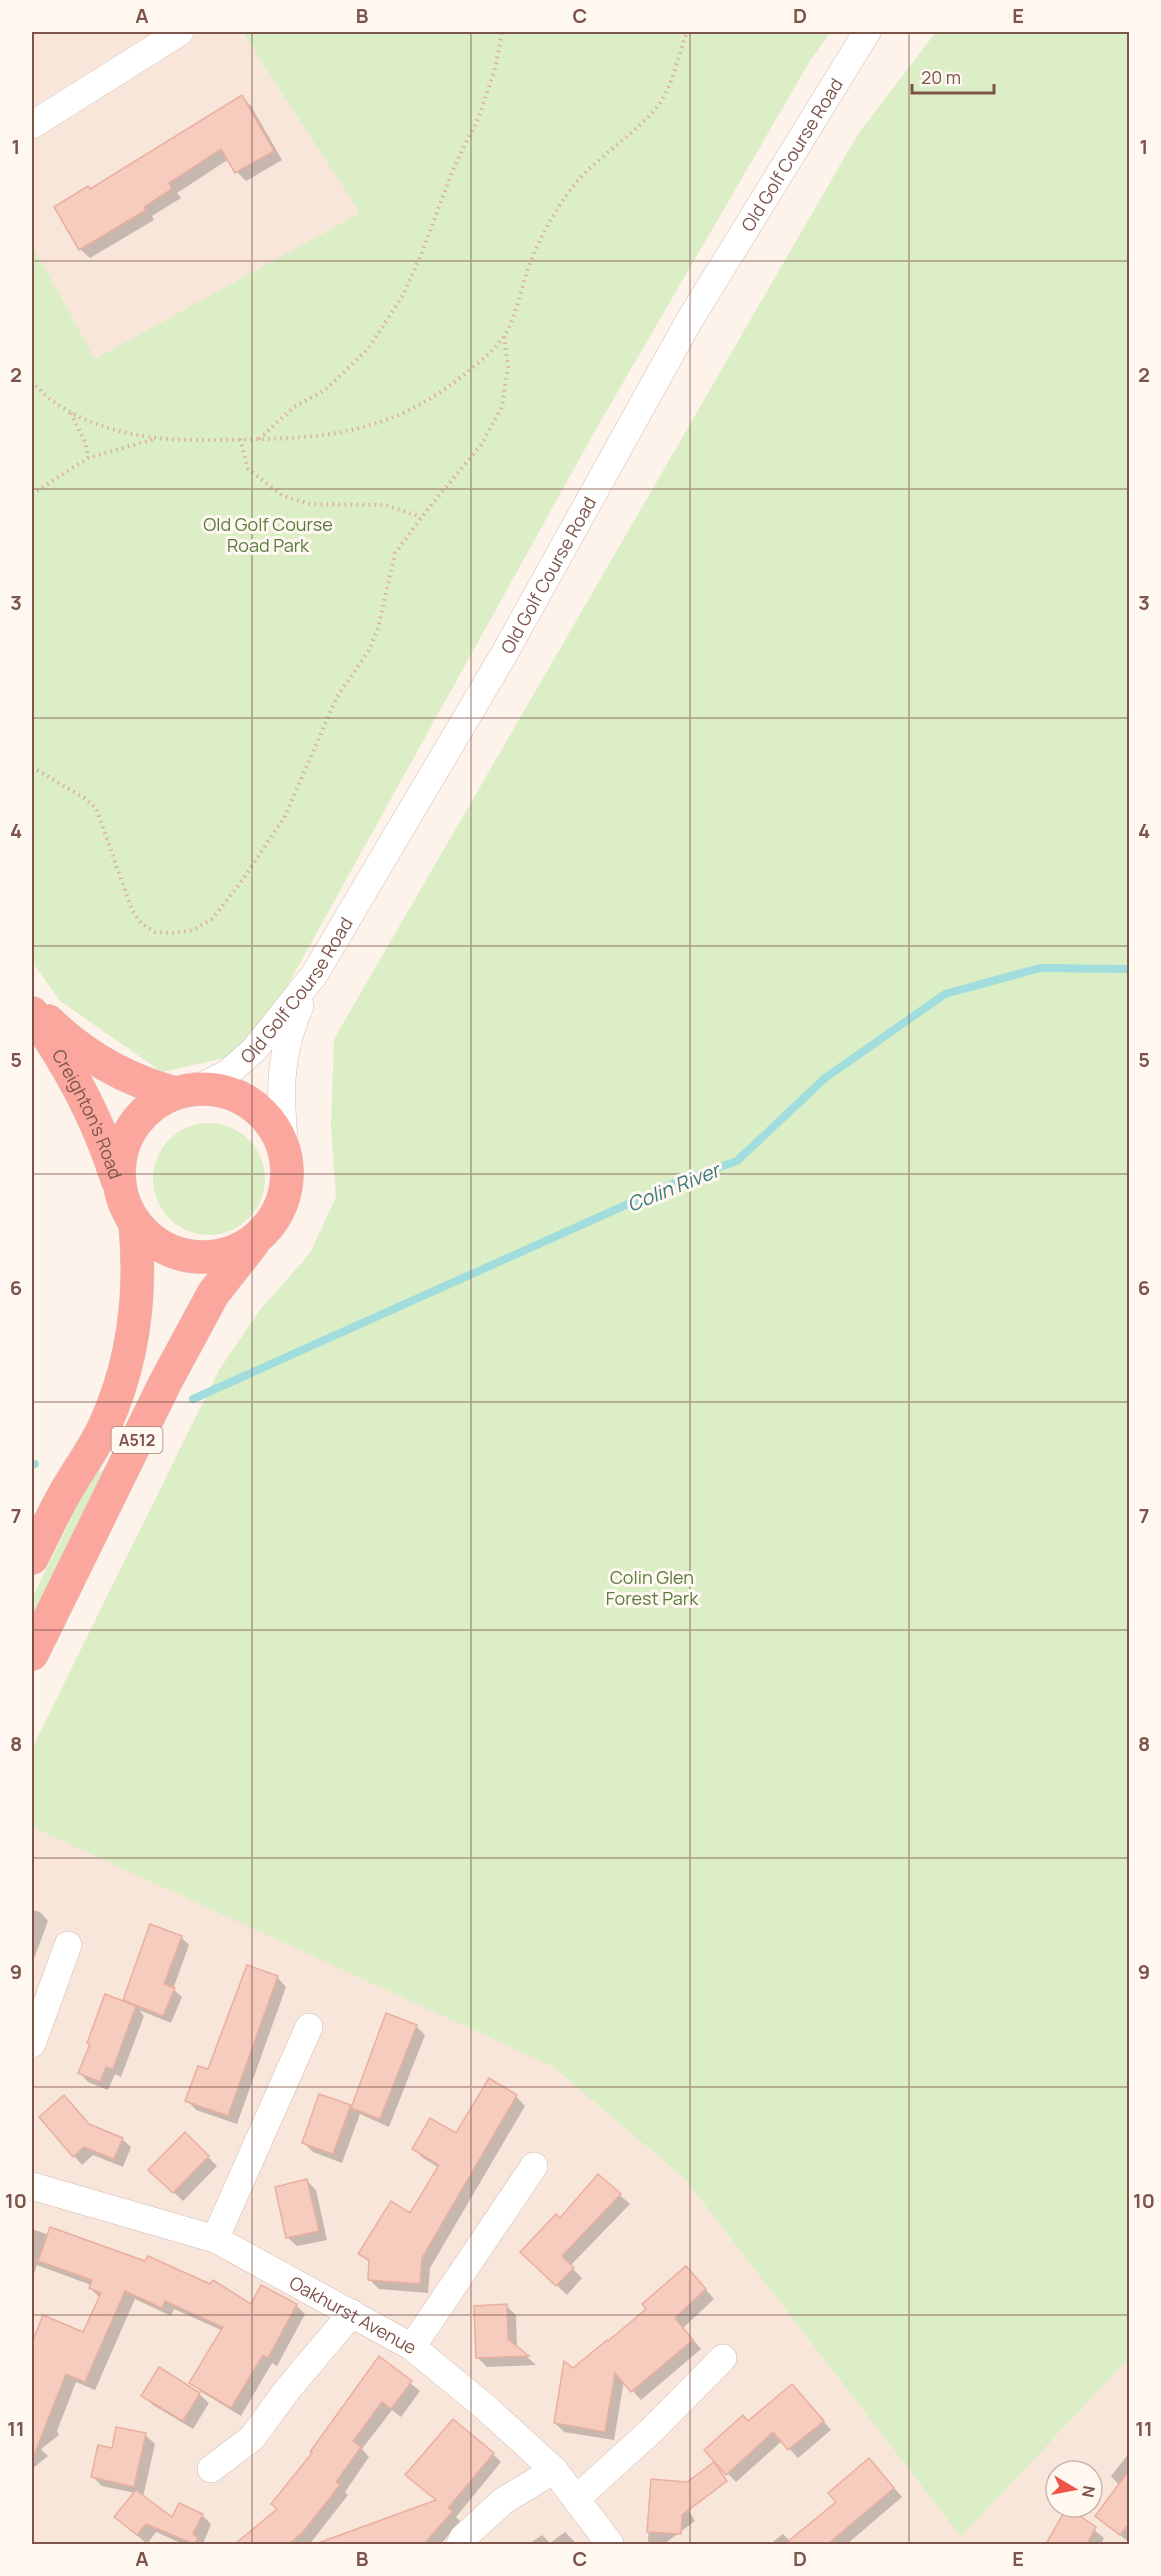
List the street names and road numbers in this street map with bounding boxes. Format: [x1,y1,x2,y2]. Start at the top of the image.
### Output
street label: Old Golf Course Road [735,73,848,236]
street label: Old Golf Course Road [495,492,601,658]
street label: Old Golf Course Road [235,913,358,1069]
street label: Creighton's Road [47,1045,128,1182]
road number: A512 [112,1427,162,1453]
street label: Oakhurst Avenue [285,2270,421,2359]

